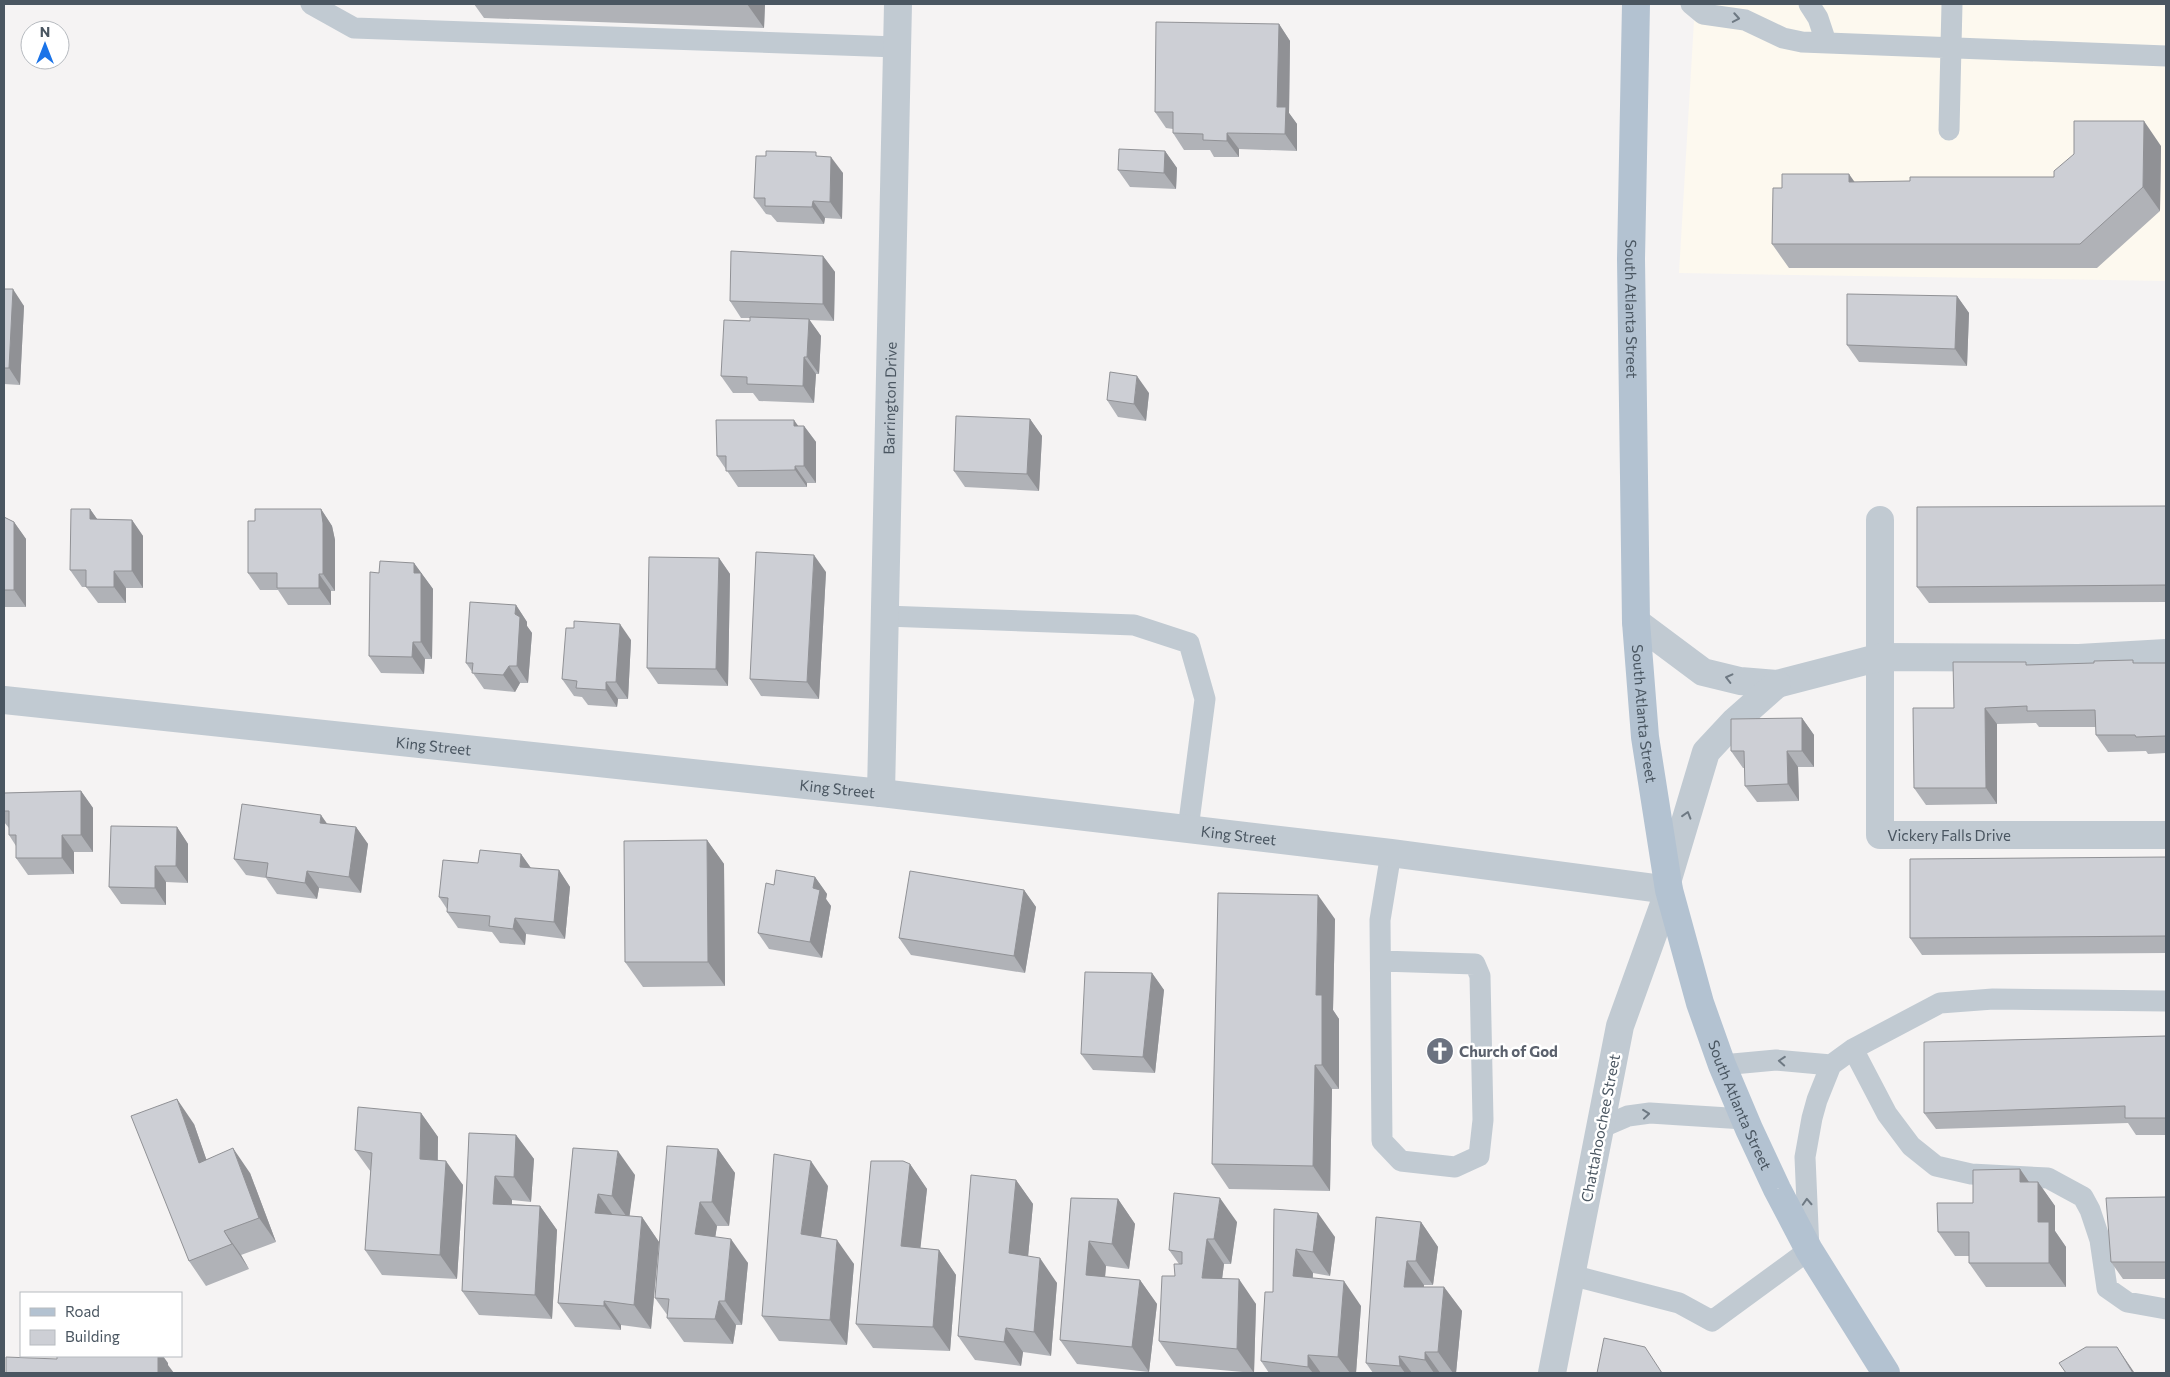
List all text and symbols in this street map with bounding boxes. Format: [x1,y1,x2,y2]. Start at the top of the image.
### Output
one-way arrow [1732,12,1740,23]
north arrow [20,20,70,70]
text: N [40,23,50,40]
street label: South Atlanta Street [1622,239,1642,379]
street label: Barrington Drive [879,341,900,455]
street label: South Atlanta Street [1629,643,1661,784]
one-way arrow [1725,674,1733,684]
street label: King Street [395,733,472,759]
street label: King Street [799,775,876,801]
one-way arrow [1681,811,1691,820]
street label: King Street [1200,822,1277,848]
street label: Vickery Falls Drive [1887,826,2011,844]
church icon: Church of God [1425,1036,1455,1066]
street label: South Atlanta Street [1705,1038,1776,1173]
place label: Church of God [1459,1042,1558,1060]
street label: Chattahoochee Street [1577,1052,1623,1204]
one-way arrow [1778,1055,1786,1066]
one-way arrow [1643,1109,1651,1120]
one-way arrow [1802,1197,1813,1205]
legend [20,1292,182,1357]
text: Road [65,1302,100,1320]
text: Building [65,1327,120,1345]

